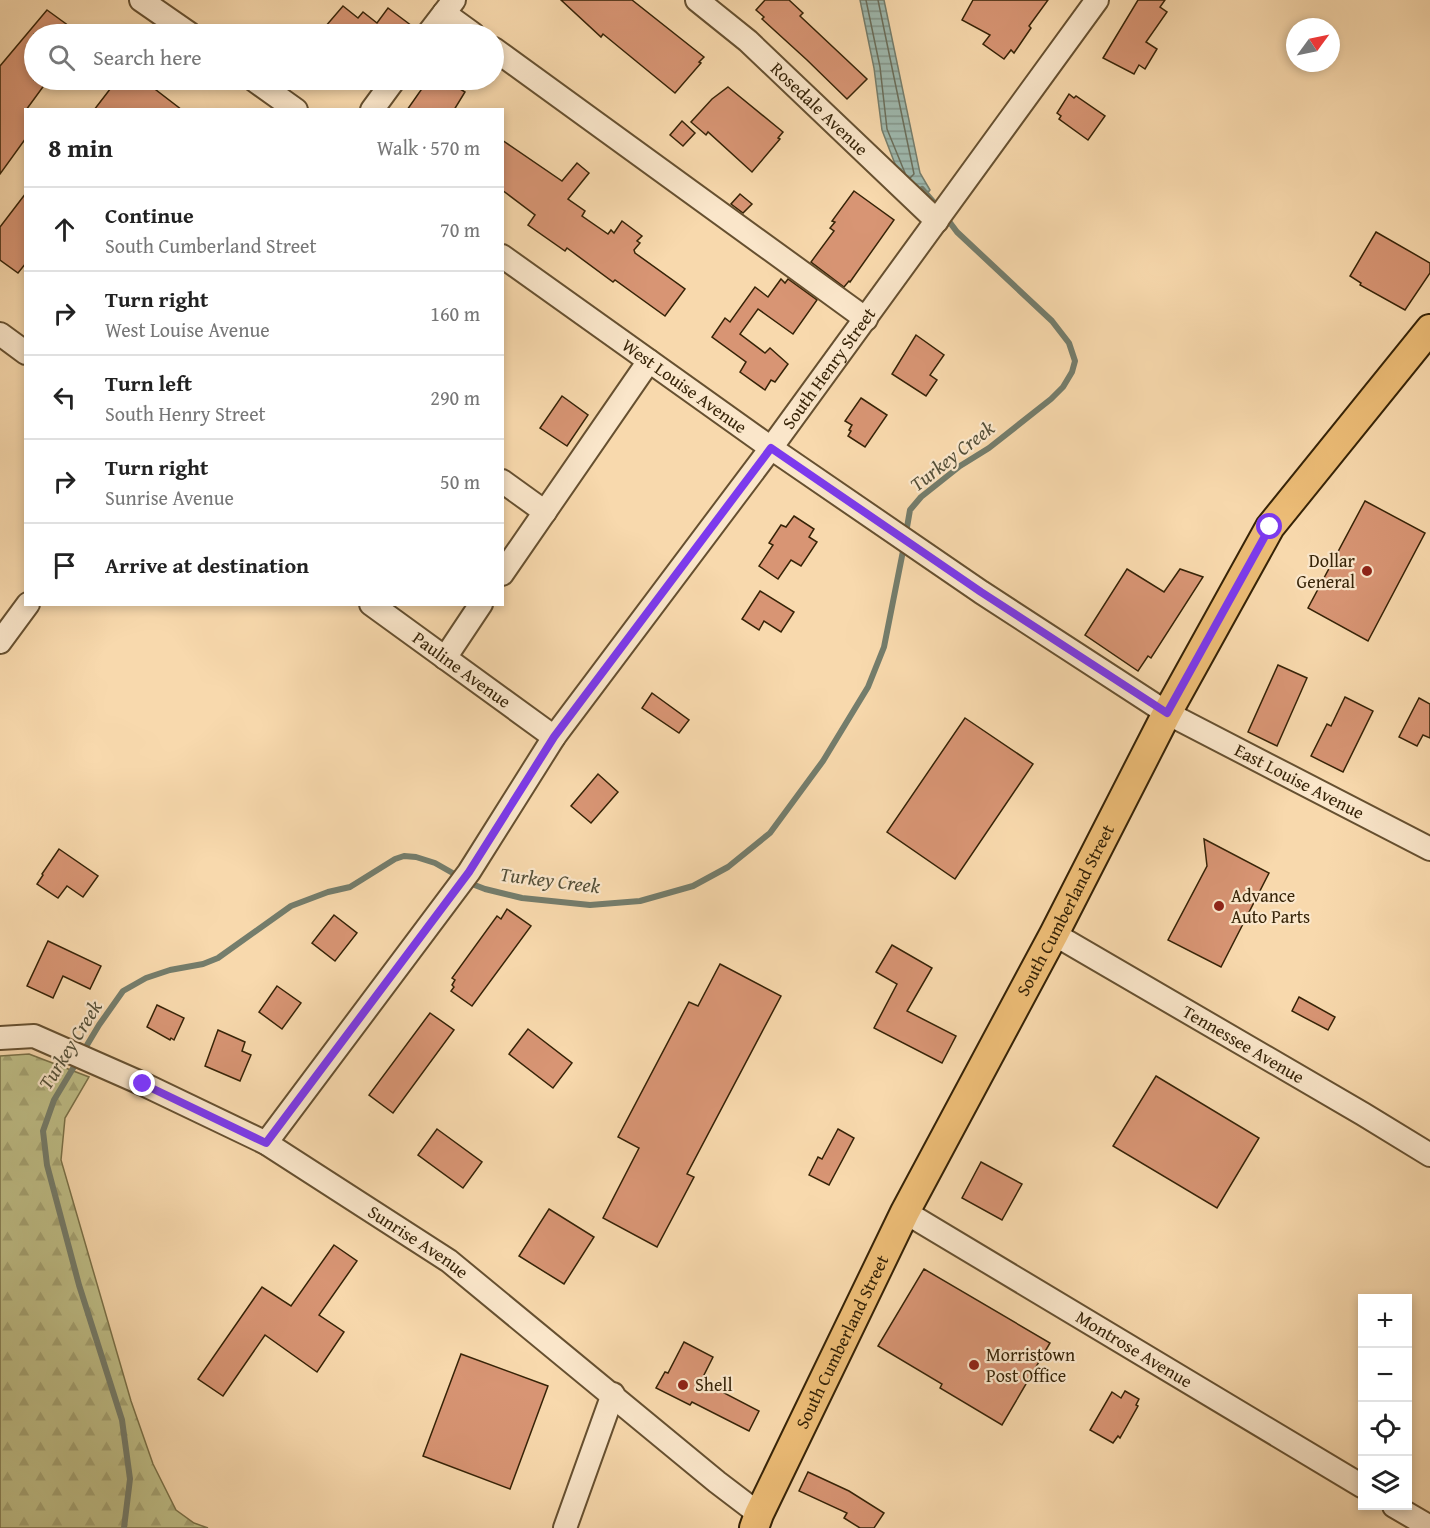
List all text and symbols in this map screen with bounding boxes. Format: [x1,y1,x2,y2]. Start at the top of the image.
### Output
north arrow [1286,18,1340,72]
search box [24,24,504,90]
icon: search [45,41,78,74]
text: Search here [93,41,202,73]
street label: Rosedale Avenue [765,55,875,162]
text: 8 min [48,128,113,167]
text: Walk · 570 m [377,133,480,162]
text: Continue [105,199,194,231]
icon: ahead [48,213,81,246]
text: 70 m [440,215,480,244]
text: South Cumberland Street [105,231,316,260]
text: Turn right [105,283,208,315]
icon: right [48,297,81,330]
text: 160 m [430,299,480,328]
street label: South Henry Street [775,301,882,434]
text: West Louise Avenue [105,315,270,344]
street label: West Louise Avenue [616,332,753,440]
text: Turn left [105,367,192,399]
icon: left [48,381,81,414]
text: 290 m [430,383,480,412]
text: South Henry Street [105,399,266,428]
water label: Turkey Creek [903,413,1001,498]
text: Turn right [105,451,208,483]
icon: right [48,465,81,498]
text: 50 m [440,467,480,496]
text: Sunrise Avenue [105,483,234,512]
route start [1256,513,1282,539]
place label: Dollar General [1297,547,1356,595]
icon: arrive [48,549,81,582]
text: Arrive at destination [105,549,309,581]
marker: Dollar General [1360,564,1374,578]
street label: Pauline Avenue [407,624,517,714]
street label: East Louise Avenue [1230,736,1369,826]
street label: South Cumberland Street [1009,819,1121,1001]
water label: Turkey Creek [498,859,603,900]
place label: Advance Auto Parts [1231,882,1310,930]
marker: Advance Auto Parts [1212,899,1226,913]
water label: Turkey Creek [31,994,109,1095]
street label: Tennessee Avenue [1177,998,1309,1090]
route end [129,1070,155,1096]
street label: Sunrise Avenue [363,1198,475,1285]
street label: South Cumberland Street [788,1250,896,1433]
map controls [1358,1294,1412,1510]
button: + [1358,1294,1412,1348]
street label: Montrose Avenue [1071,1303,1198,1394]
place label: Morristown Post Office [986,1341,1075,1389]
button: − [1358,1348,1412,1402]
marker: Morristown Post Office [967,1358,981,1372]
place label: Shell [695,1371,732,1398]
marker: Shell [676,1378,690,1392]
button: locate [1358,1402,1412,1456]
button: layers [1358,1456,1412,1510]

